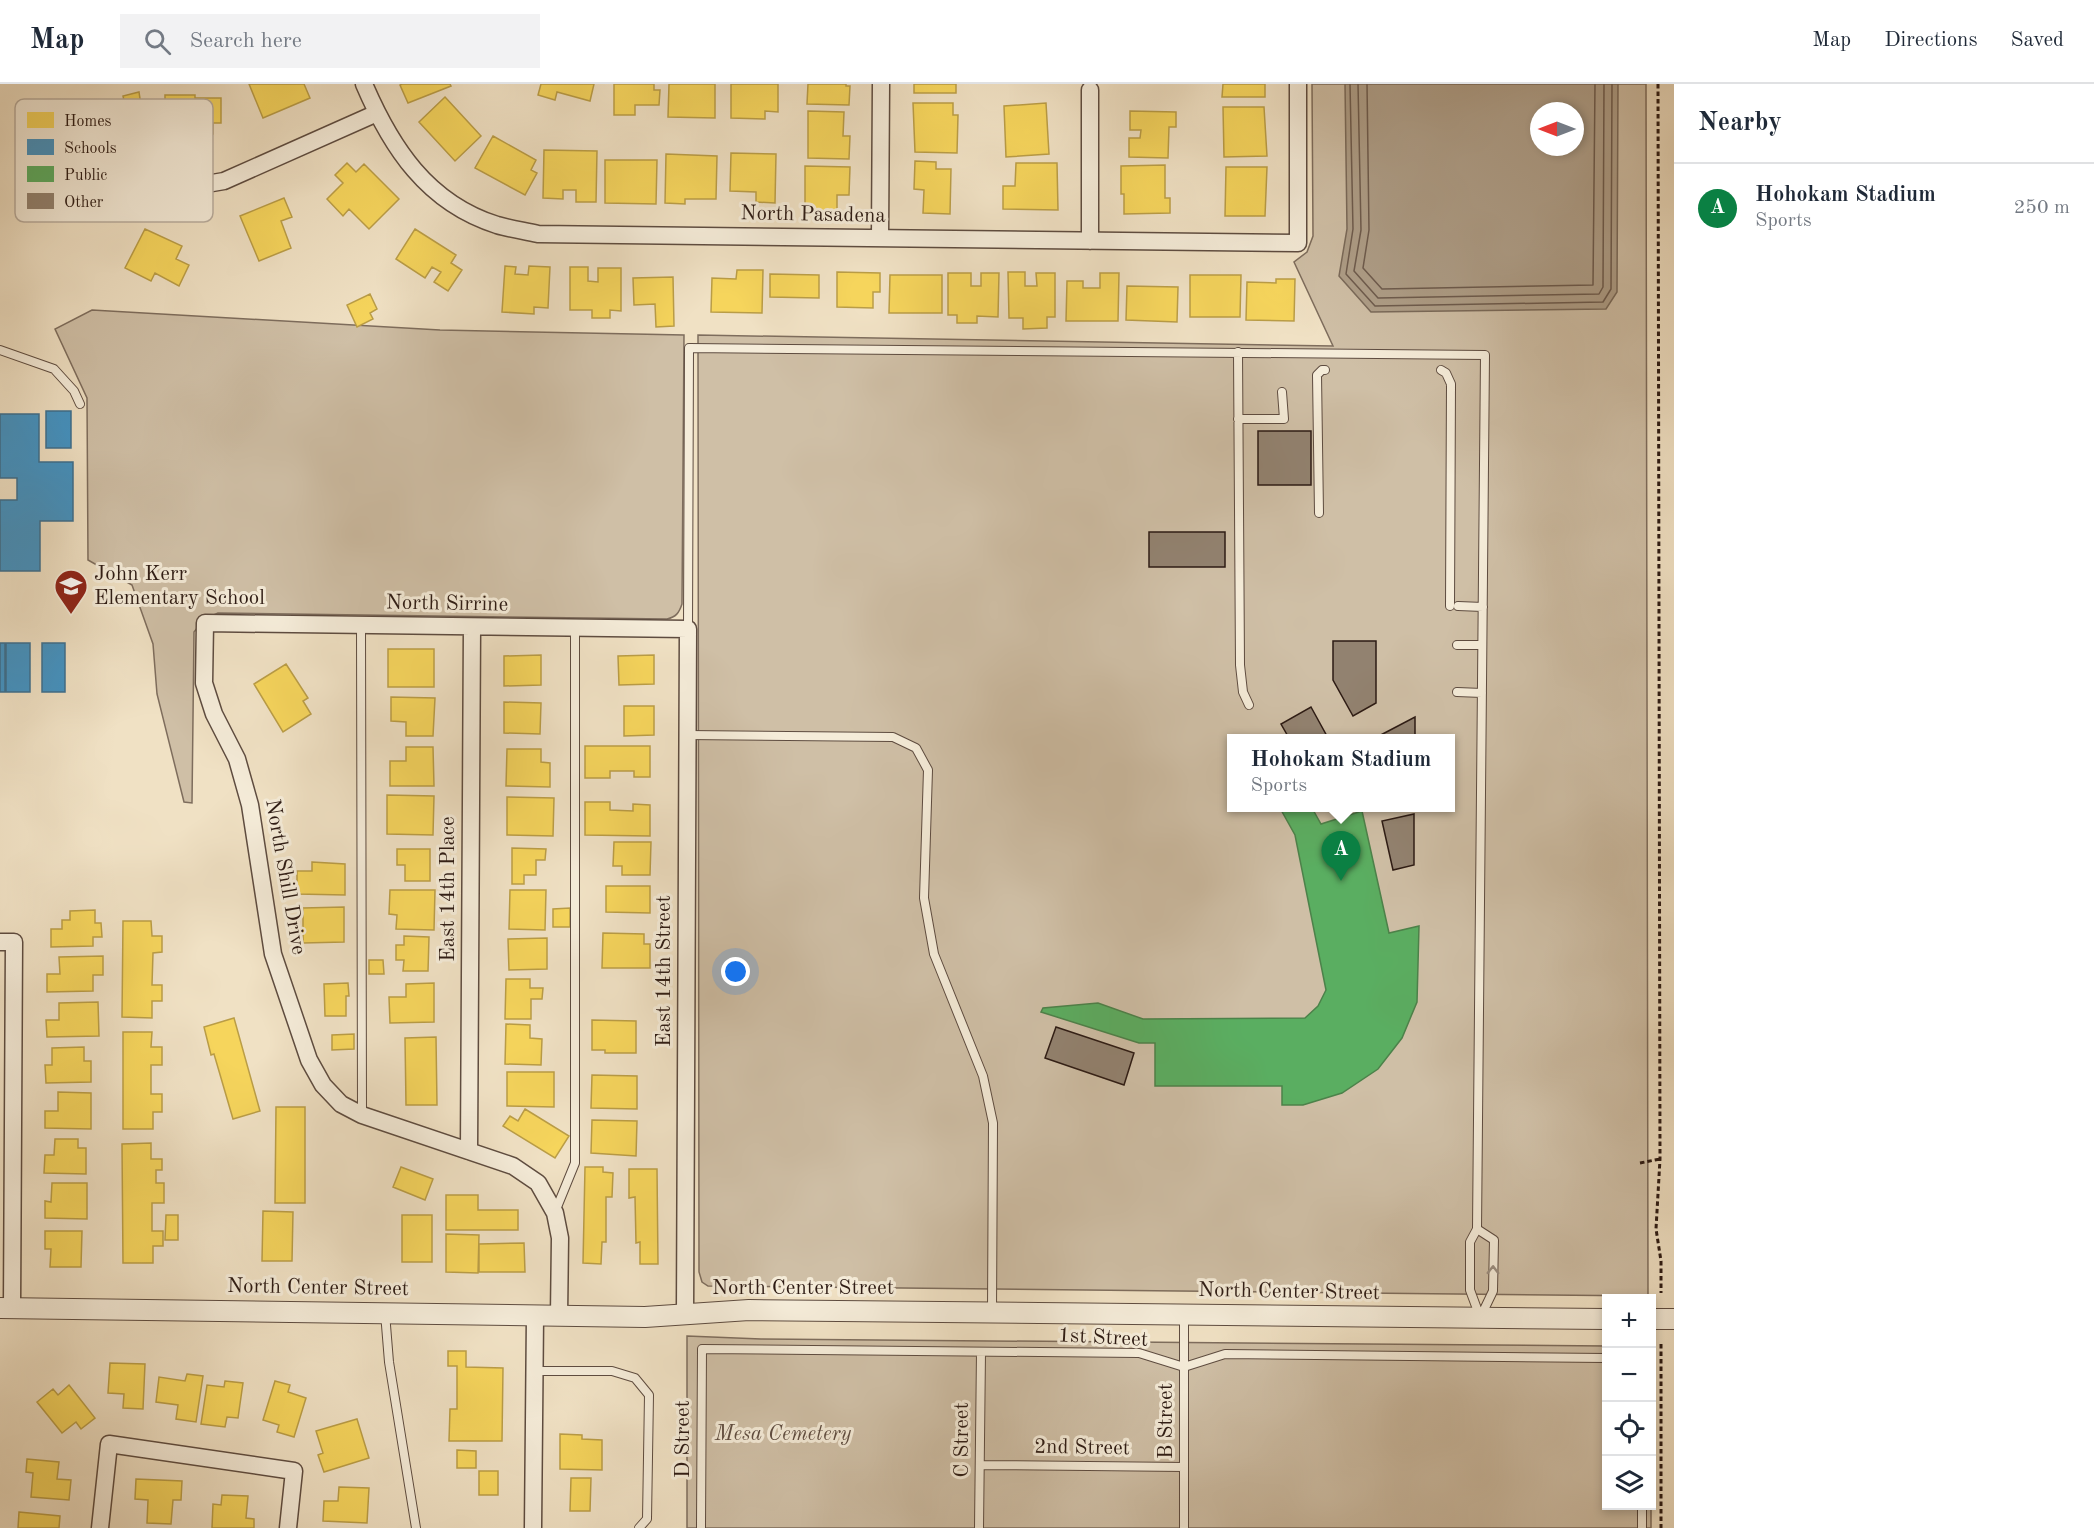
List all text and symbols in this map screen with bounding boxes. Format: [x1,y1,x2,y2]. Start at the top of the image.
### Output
search box [120,14,540,68]
icon: search [141,25,174,58]
text: Map [30,27,84,55]
text: Search here [189,30,302,52]
text: Map [1812,30,1851,51]
text: Directions [1884,30,1978,51]
text: Saved [2011,30,2064,51]
legend [15,99,213,222]
north arrow [1530,102,1584,156]
text: Nearby [1698,110,1782,136]
text: Homes [64,114,112,130]
text: Schools [64,141,117,157]
text: Public [64,168,107,184]
text: Hohokam Stadium [1755,184,1936,206]
text: Other [64,195,104,211]
text: A [1710,198,1725,218]
text: 250 m [2014,198,2070,218]
street label: North Pasadena [740,203,886,227]
text: Sports [1755,211,1812,231]
place label: John Kerr Elementary School [94,564,265,609]
school or university icon: John Kerr Elementary School [53,568,89,615]
street label: North Sirrine [386,592,508,616]
popup [1227,734,1455,812]
text: Hohokam Stadium [1251,749,1431,771]
text: Sports [1251,776,1307,796]
street label: North Shill Drive [261,798,309,956]
street label: East 14th Place [438,816,459,962]
pin: A [1322,832,1360,881]
street label: East 14th Street [654,895,675,1047]
your location [721,957,750,986]
one-way arrow [1487,1266,1499,1275]
street label: North Center Street [227,1276,409,1300]
street label: North Center Street [712,1278,894,1299]
street label: North Center Street [1198,1280,1380,1304]
map controls [1602,1294,1656,1510]
button: + [1602,1294,1656,1348]
street label: 1st Street [1057,1325,1149,1351]
button: − [1602,1348,1656,1402]
street label: B Street [1156,1383,1177,1459]
street label: D Street [673,1400,694,1478]
street label: C Street [952,1402,973,1478]
button: locate [1602,1402,1656,1456]
park label: Mesa Cemetery [714,1424,852,1445]
street label: 2nd Street [1034,1437,1130,1459]
button: layers [1602,1456,1656,1510]

